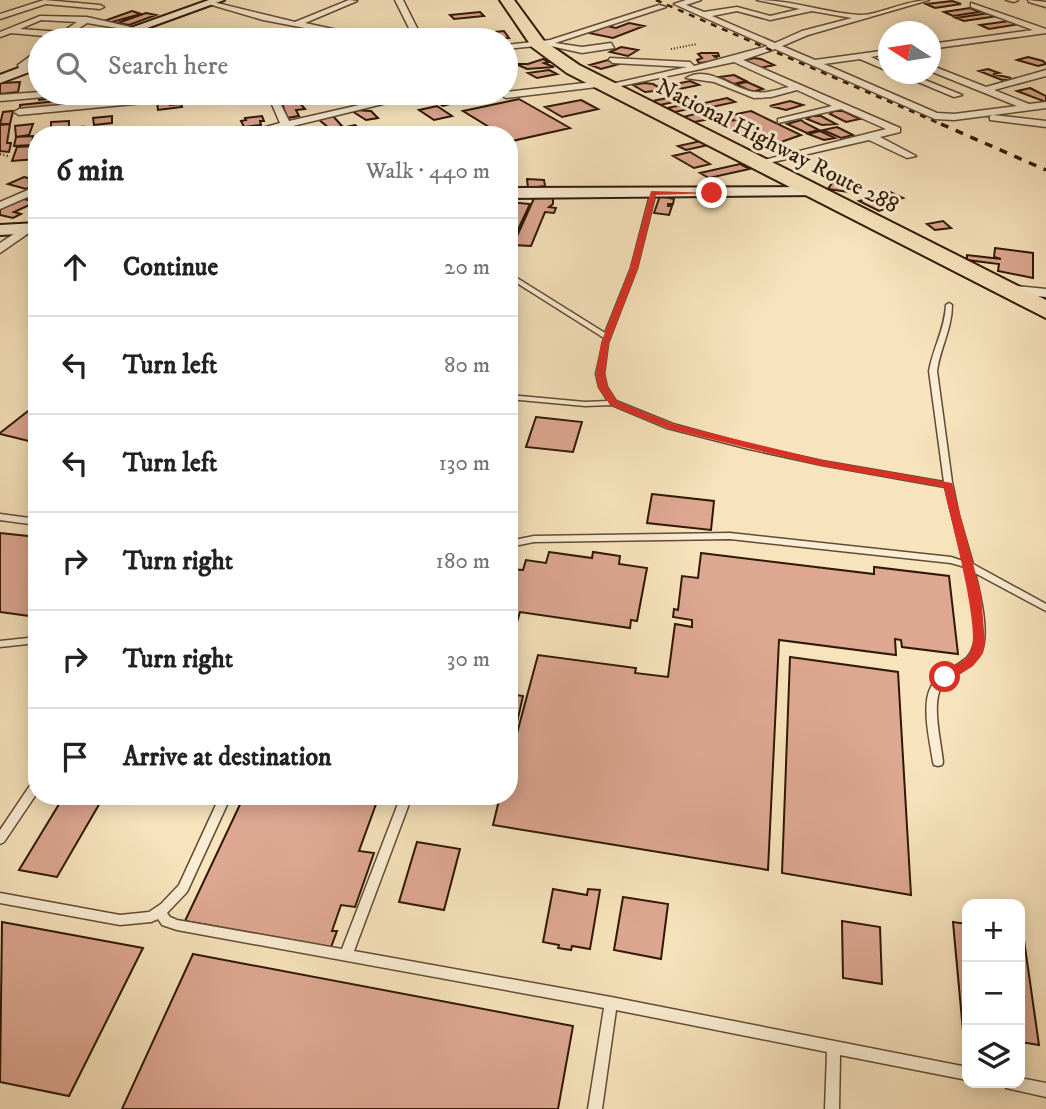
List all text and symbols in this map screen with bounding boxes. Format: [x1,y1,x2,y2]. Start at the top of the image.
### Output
north arrow [878,21,941,84]
search box [28,28,518,105]
icon: search [52,48,90,86]
text: Search here [108,50,228,83]
street label: National Highway Route 288 [651,72,903,220]
text: 6 min [56,153,124,190]
text: Walk · 440 m [366,157,490,186]
route end [696,177,727,208]
icon: ahead [56,248,94,286]
text: Continue [123,251,218,284]
text: 20 m [444,253,490,282]
icon: left [56,346,94,384]
text: Turn left [123,349,217,382]
text: 80 m [444,351,490,380]
icon: left [56,444,94,482]
text: Turn left [123,447,217,480]
text: 130 m [438,449,490,478]
icon: right [56,542,94,580]
text: Turn right [123,545,233,578]
text: 180 m [435,547,490,576]
icon: right [56,640,94,678]
text: Turn right [123,643,233,676]
text: 30 m [447,645,490,674]
route start [929,661,960,692]
icon: arrive [56,738,94,776]
text: Arrive at destination [123,741,332,774]
map controls [962,899,1025,1088]
button: + [962,899,1025,962]
button: − [962,962,1025,1025]
button: layers [962,1025,1025,1088]

